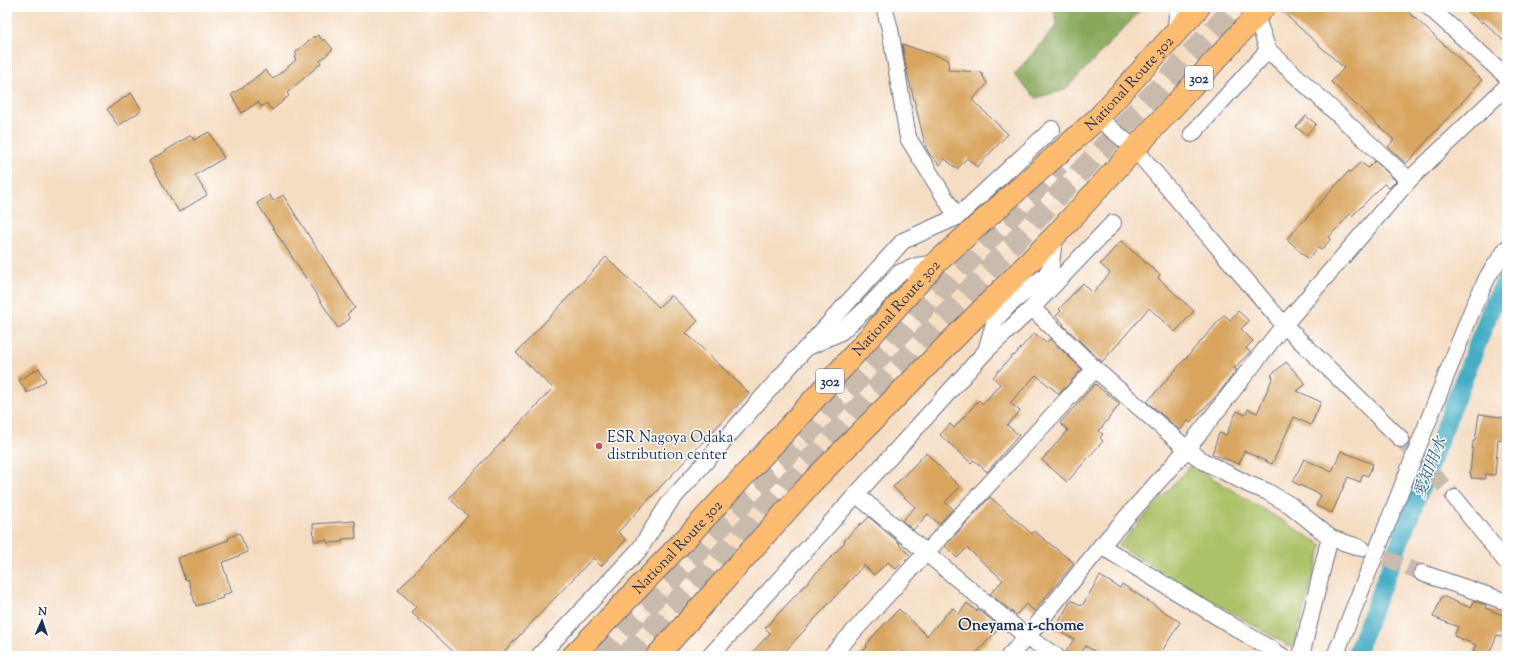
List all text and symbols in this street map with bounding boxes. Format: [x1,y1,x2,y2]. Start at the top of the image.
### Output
street label: National Route 302 [1081,32,1179,137]
road number: 302 [1185,66,1213,90]
street label: National Route 302 [848,256,946,361]
road number: 302 [816,369,844,393]
place label: ESR Nagoya Odaka distribution center [607,428,734,466]
water label: 愛知用水 [1409,432,1454,502]
marker: ESR Nagoya Odaka distribution center [594,441,604,451]
street label: National Route 302 [629,496,728,600]
north arrow [22,601,62,641]
text: N [37,604,47,620]
district label: Oneyama 1-chome [958,615,1084,638]

